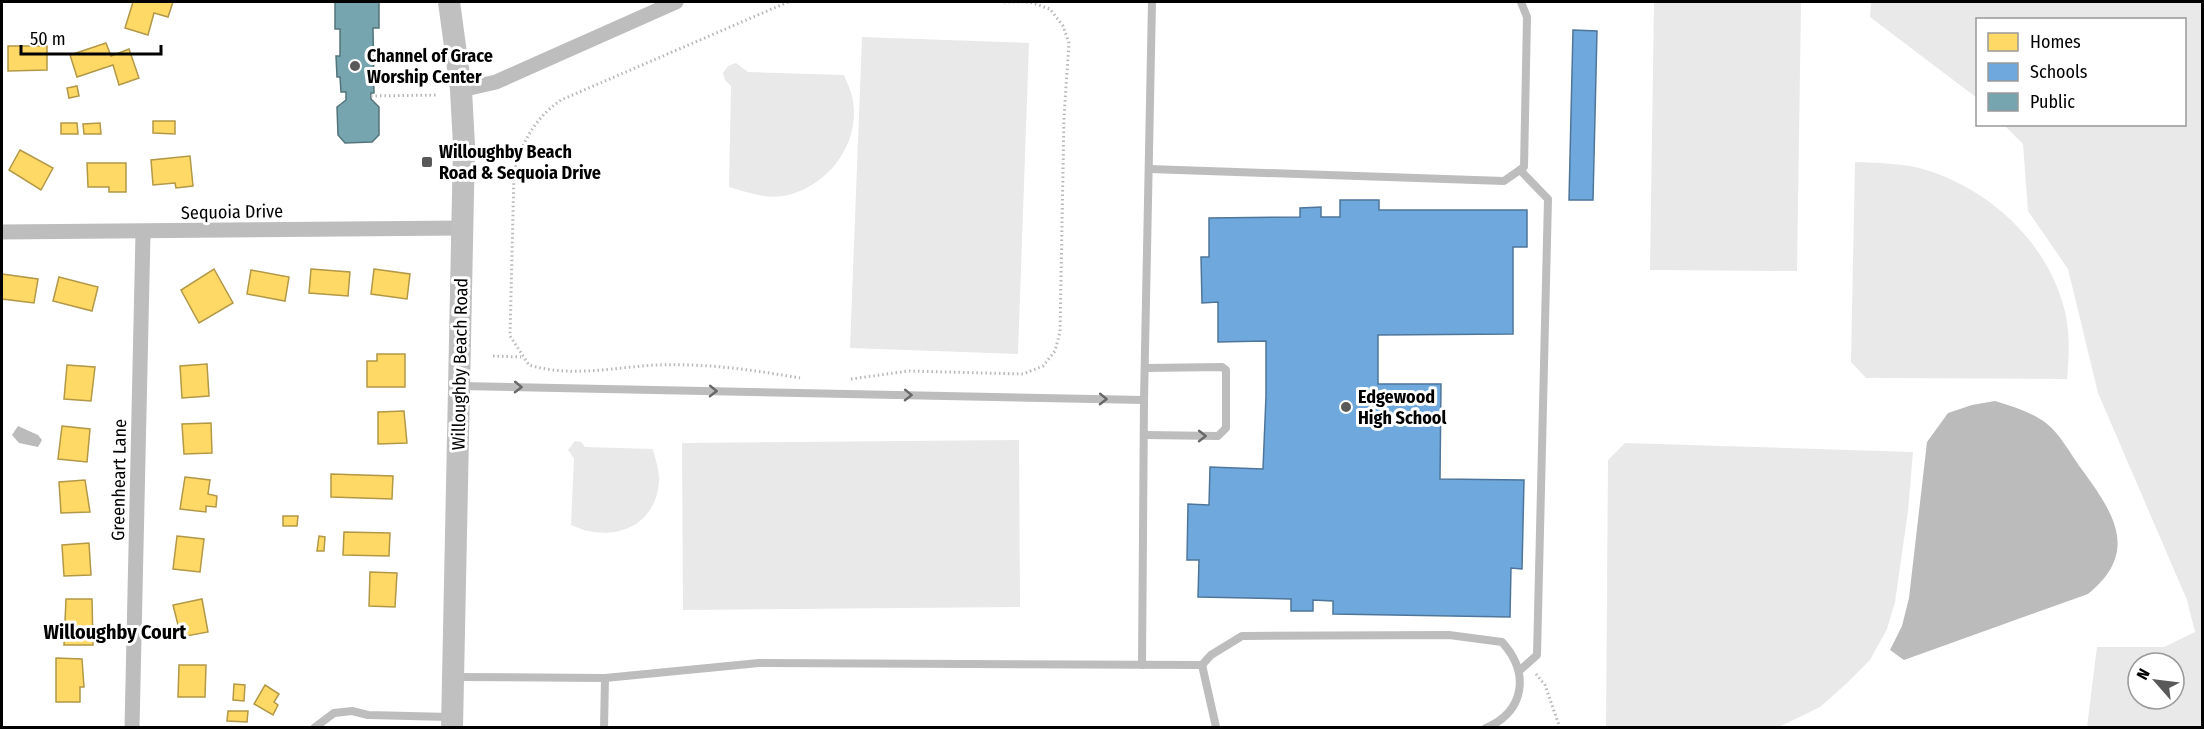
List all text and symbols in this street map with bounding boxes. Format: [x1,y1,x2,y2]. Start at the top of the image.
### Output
scale bar [21,18,160,56]
legend [1976,18,2186,126]
text: 50 m [30,28,66,50]
text: Homes [2030,31,2081,53]
place label: Channel of Grace Worship Center [367,45,493,88]
marker: Channel of Grace Worship Center [348,59,362,73]
text: Schools [2030,61,2088,83]
text: Public [2030,91,2075,113]
place label: Willoughby Beach Road & Sequoia Drive [439,141,601,184]
marker: Willoughby Beach Road & Sequoia Drive [420,155,434,169]
street label: Sequoia Drive [181,200,283,224]
street label: Willoughby Beach Road [447,278,473,450]
one-way arrow [514,381,523,393]
one-way arrow [709,385,718,397]
place label: Edgewood High School [1358,386,1446,429]
one-way arrow [904,389,913,402]
one-way arrow [1099,393,1108,405]
marker: Edgewood High School [1339,400,1353,414]
street label: Greenheart Lane [107,419,131,541]
one-way arrow [1198,430,1207,442]
district label: Willoughby Court [44,620,187,644]
north arrow [2126,651,2186,711]
text: N [2133,665,2154,683]

